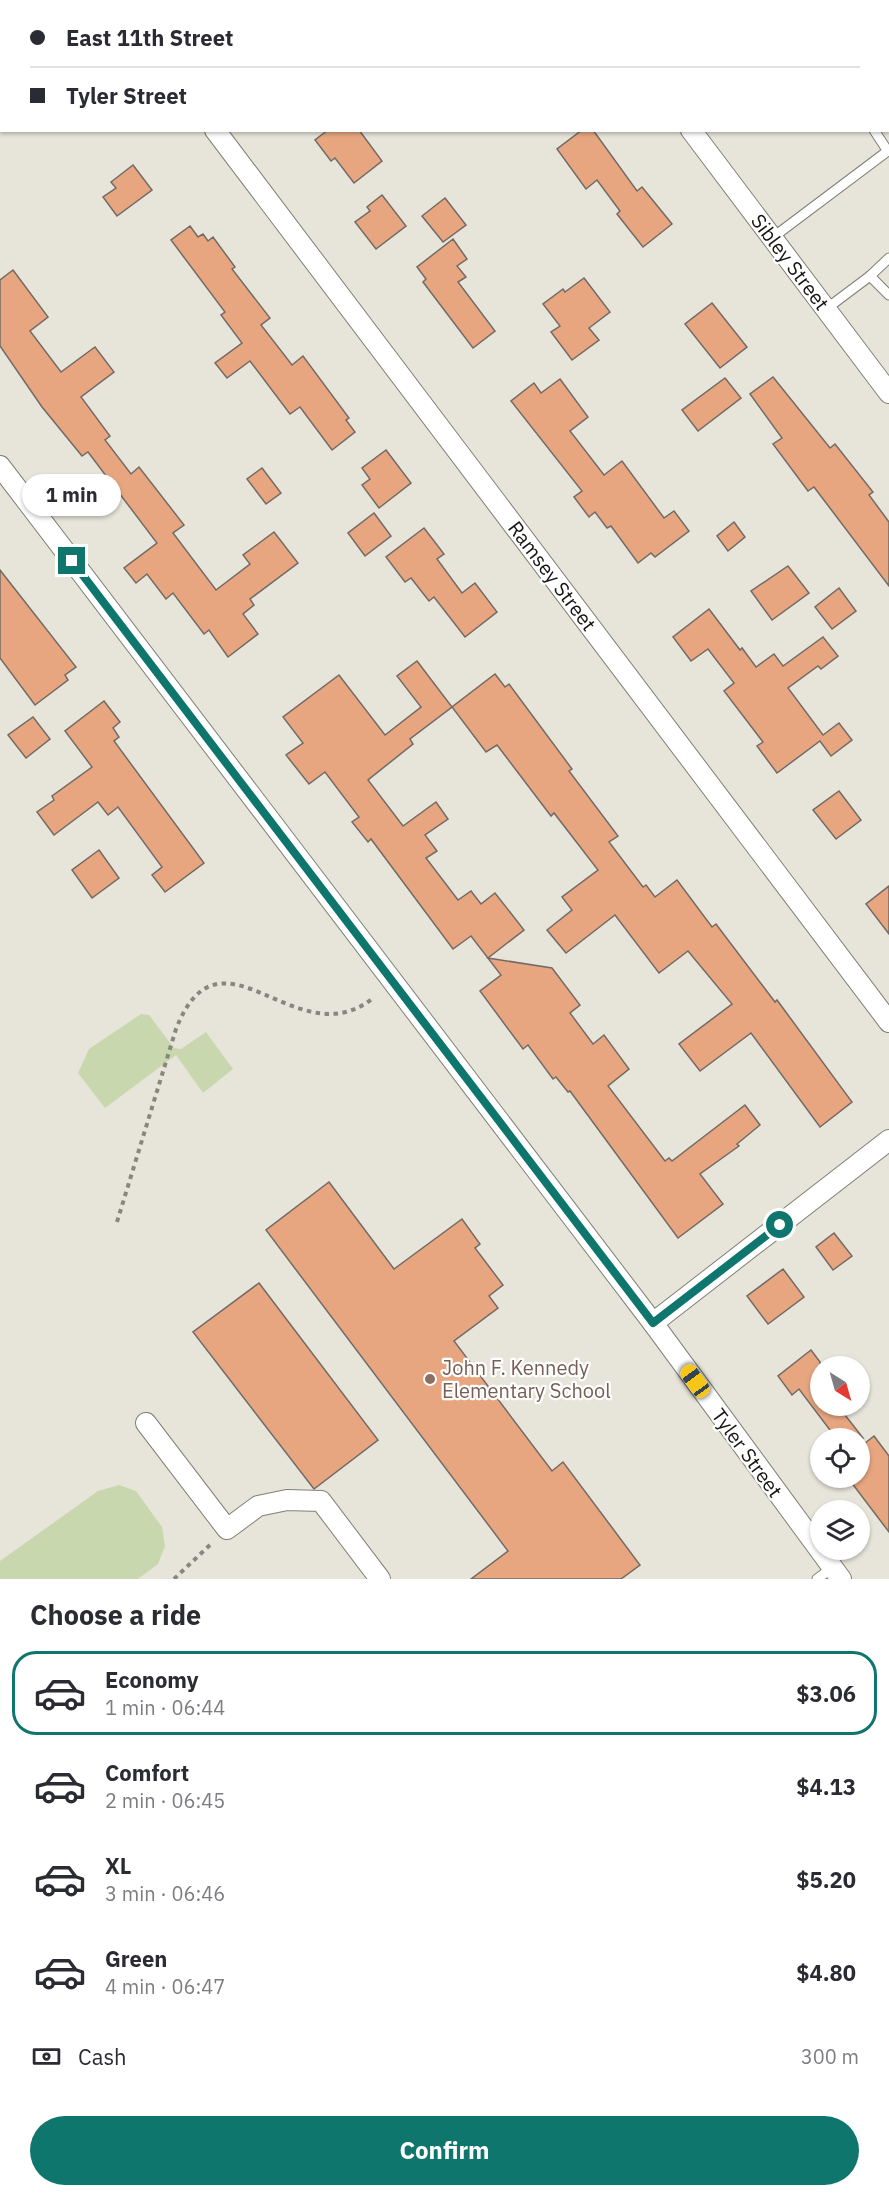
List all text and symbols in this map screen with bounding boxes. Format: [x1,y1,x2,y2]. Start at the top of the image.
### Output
text: East 11th Street [66,23,234,52]
text: Tyler Street [66,81,187,110]
street label: Sibley Street [745,208,836,315]
callout: 1 min [22,474,122,516]
text: 1 min [45,481,98,508]
street label: Ramsey Street [502,515,603,636]
route end [58,547,85,574]
route start [766,1211,793,1238]
place label: John F. Kennedy Elementary School [442,1354,611,1404]
north arrow [810,1356,870,1416]
map controls [810,1356,870,1560]
car [677,1361,713,1401]
marker: John F. Kennedy Elementary School [423,1372,437,1386]
street label: Tyler Street [706,1403,789,1503]
button: locate [810,1428,870,1488]
button: layers [810,1500,870,1560]
text: Choose a ride [30,1597,201,1632]
text: Economy [105,1665,199,1694]
icon: car [33,1666,87,1720]
text: $3.06 [796,1679,856,1708]
text: 1 min · 06:44 [105,1694,225,1721]
text: Comfort [105,1758,189,1787]
icon: car [33,1759,87,1813]
text: $4.13 [796,1772,856,1801]
text: 2 min · 06:45 [105,1787,225,1814]
text: XL [105,1851,131,1880]
icon: car [33,1852,87,1906]
text: $5.20 [796,1865,856,1894]
text: 3 min · 06:46 [105,1880,225,1907]
text: Green [105,1944,167,1973]
icon: car [33,1945,87,1999]
text: $4.80 [796,1958,856,1987]
text: 4 min · 06:47 [105,1973,225,2000]
icon: cash [30,2040,63,2073]
text: Cash [78,2042,127,2071]
text: 300 m [801,2043,859,2070]
button: Confirm [30,2116,859,2185]

